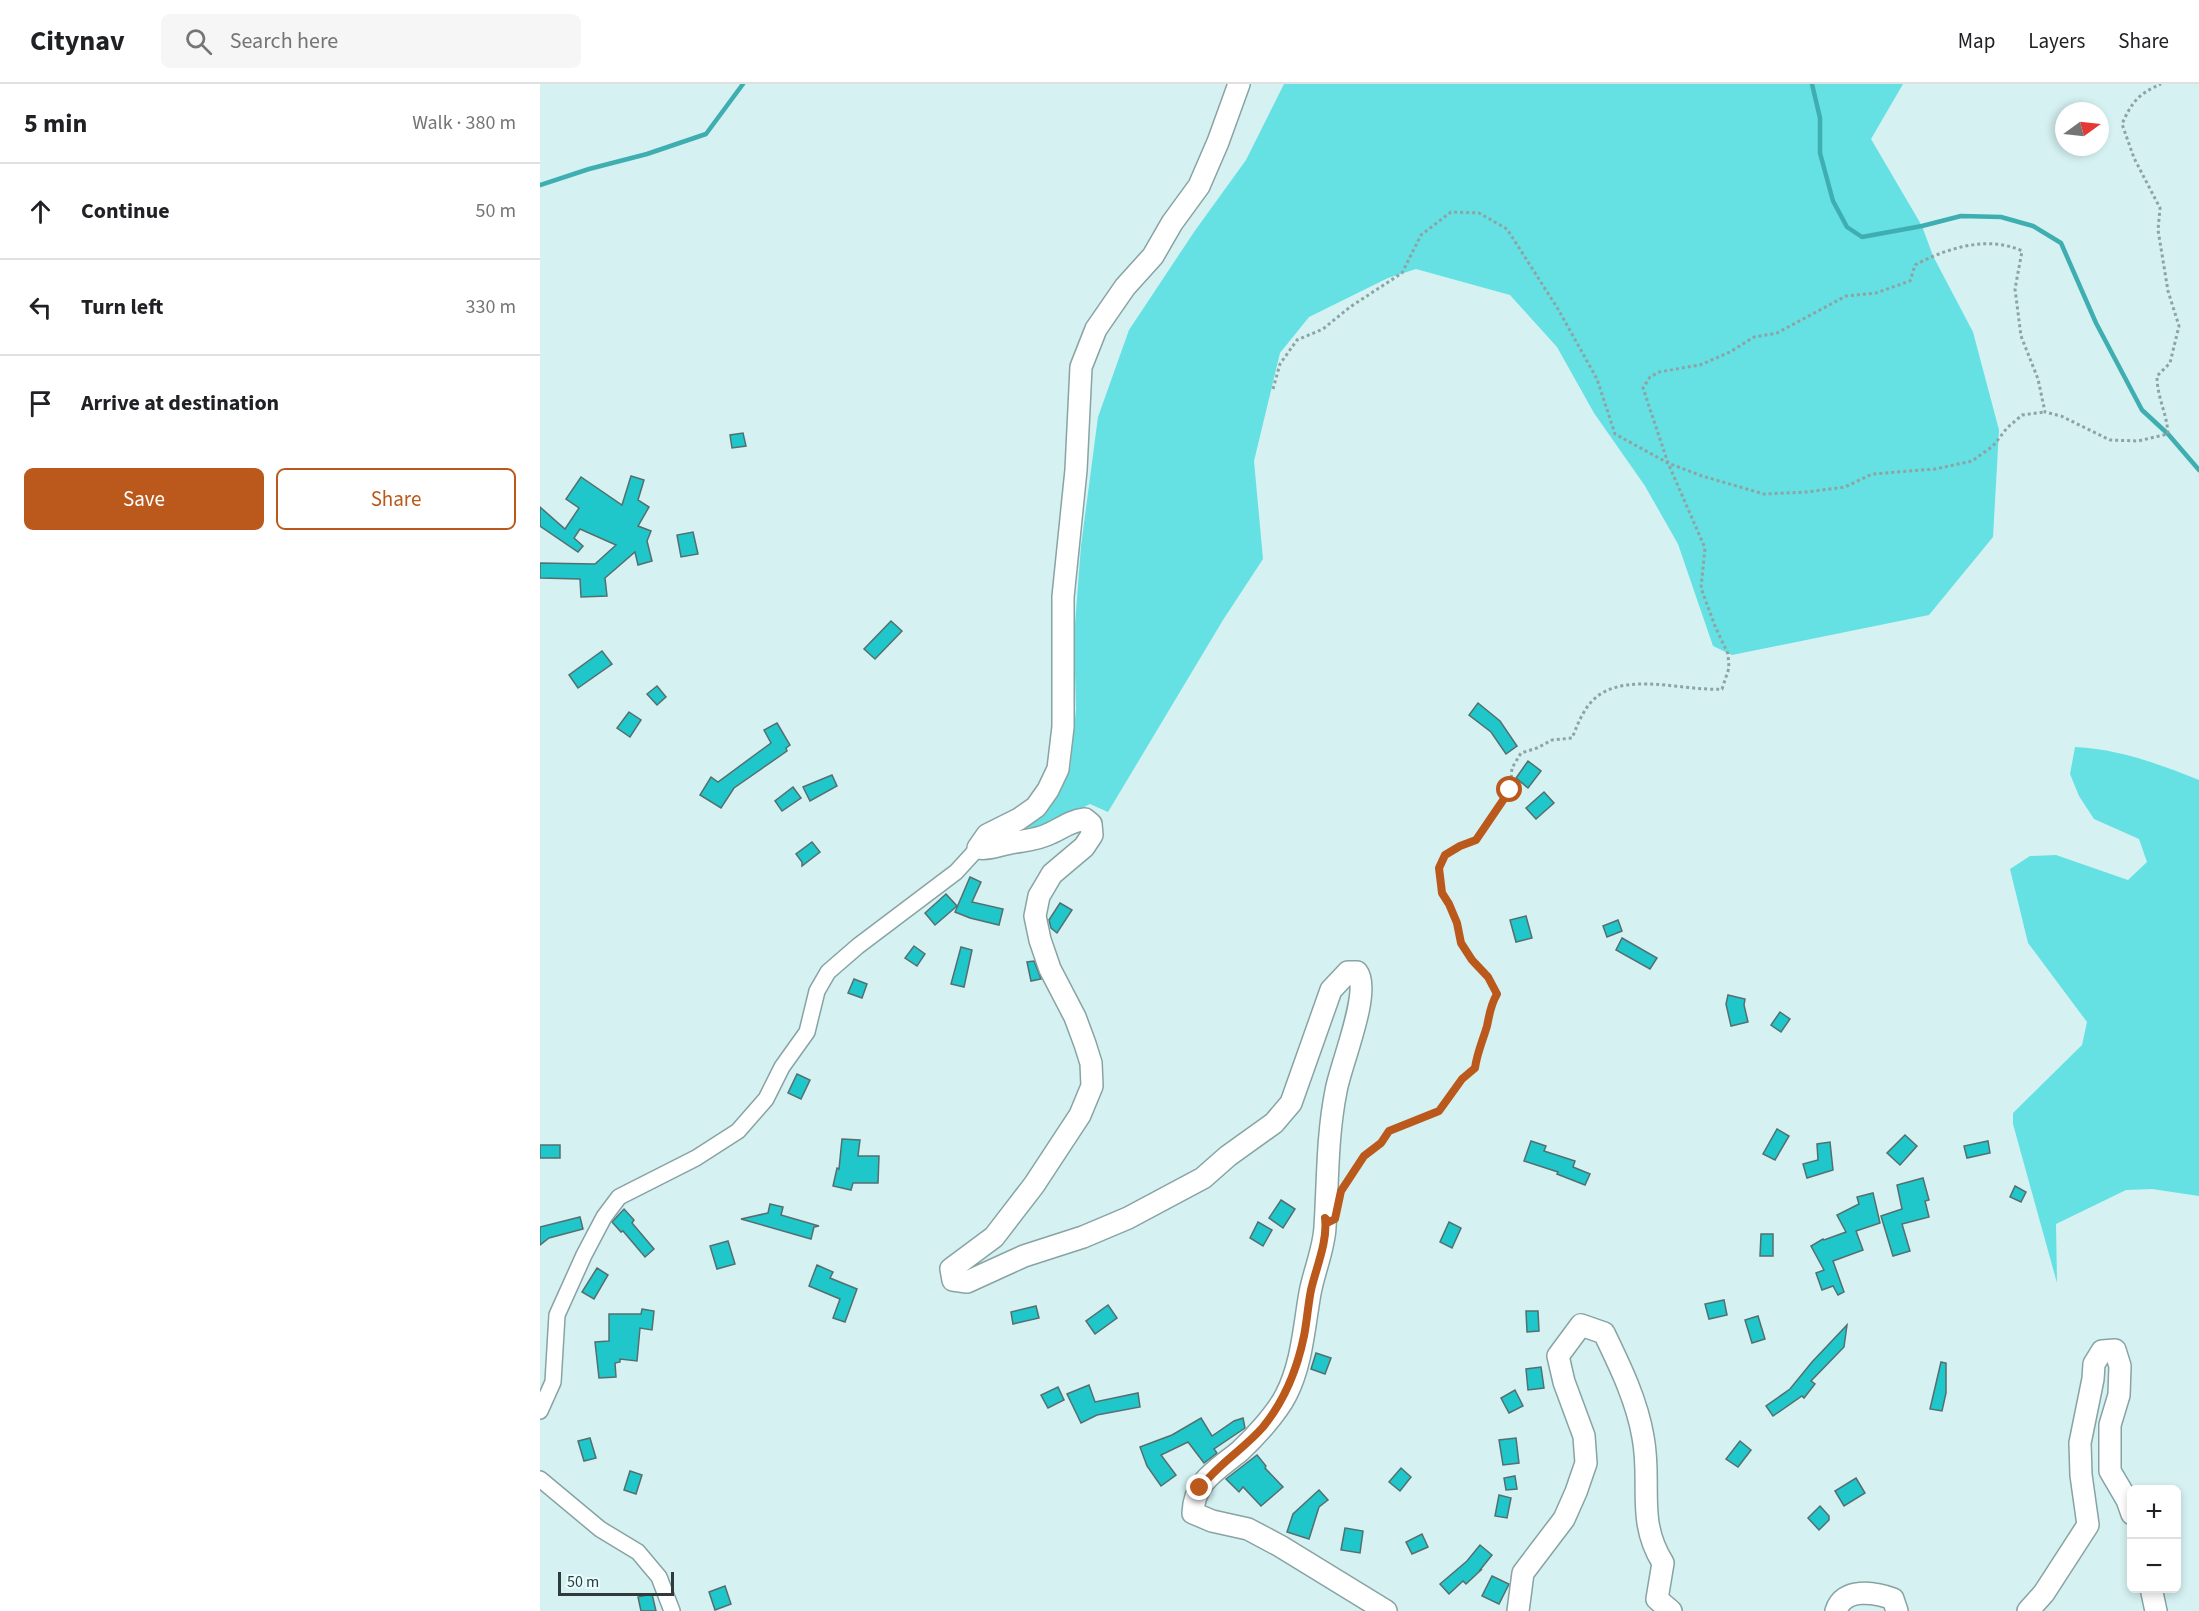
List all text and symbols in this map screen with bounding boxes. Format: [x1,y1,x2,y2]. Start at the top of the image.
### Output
search box [161,14,581,68]
text: Citynav [30,21,125,61]
icon: search [182,25,215,58]
text: Search here [230,25,338,57]
text: Map [1958,26,1995,56]
text: Layers [2028,26,2085,56]
text: Share [2118,26,2169,56]
north arrow [2055,102,2109,156]
text: 5 min [24,105,87,142]
text: Walk · 380 m [412,109,516,137]
icon: ahead [24,195,57,228]
text: Continue [81,195,170,227]
text: 50 m [476,197,516,225]
icon: left [24,291,57,324]
text: Turn left [81,291,163,323]
text: 330 m [466,293,516,321]
icon: arrive [24,387,57,420]
text: Arrive at destination [81,387,279,419]
button: Save [24,468,264,530]
button: Share [276,468,516,530]
route start [1496,776,1522,802]
route end [1186,1474,1212,1500]
map controls [2127,1485,2181,1593]
button: + [2127,1485,2181,1539]
button: − [2127,1539,2181,1593]
scale bar [558,1569,674,1596]
text: 50 m [567,1571,599,1593]

